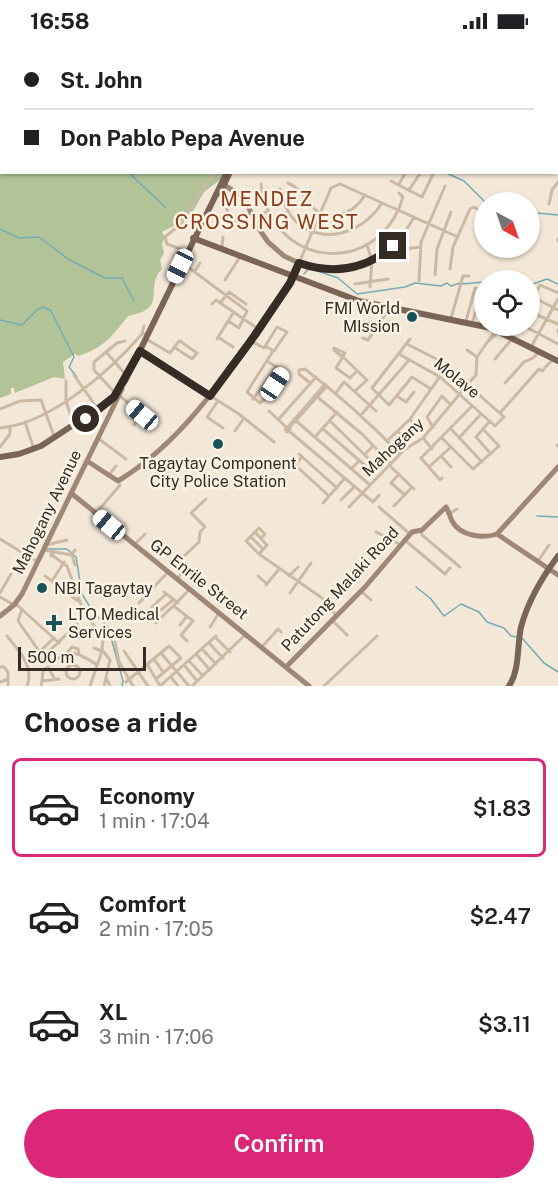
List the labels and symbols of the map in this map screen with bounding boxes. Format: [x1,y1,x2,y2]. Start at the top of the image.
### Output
district label: MENDEZ CROSSING WEST [175,187,359,234]
north arrow [474,192,540,258]
route end [379,232,406,259]
car [164,246,196,286]
place label: FMI World MIssion [324,299,400,336]
marker: FMI World MIssion [405,310,419,324]
street label: Molave [430,354,484,402]
car [257,364,293,404]
car [122,397,162,433]
route start [72,405,99,432]
street label: Mahogany [358,413,428,480]
marker: Tagaytay Component City Police Station [211,437,225,451]
street label: Mahogany Avenue [9,447,85,577]
place label: Tagaytay Component City Police Station [139,454,297,491]
car [89,507,129,543]
street label: Patutong Malaki Road [277,523,403,655]
street label: GP Enrile Street [146,535,252,623]
place label: NBI Tagaytay [54,579,153,598]
marker: NBI Tagaytay [35,581,49,595]
place label: LTO Medical Services [68,605,160,642]
marker: LTO Medical Services [45,614,63,632]
scale bar [18,644,146,672]

